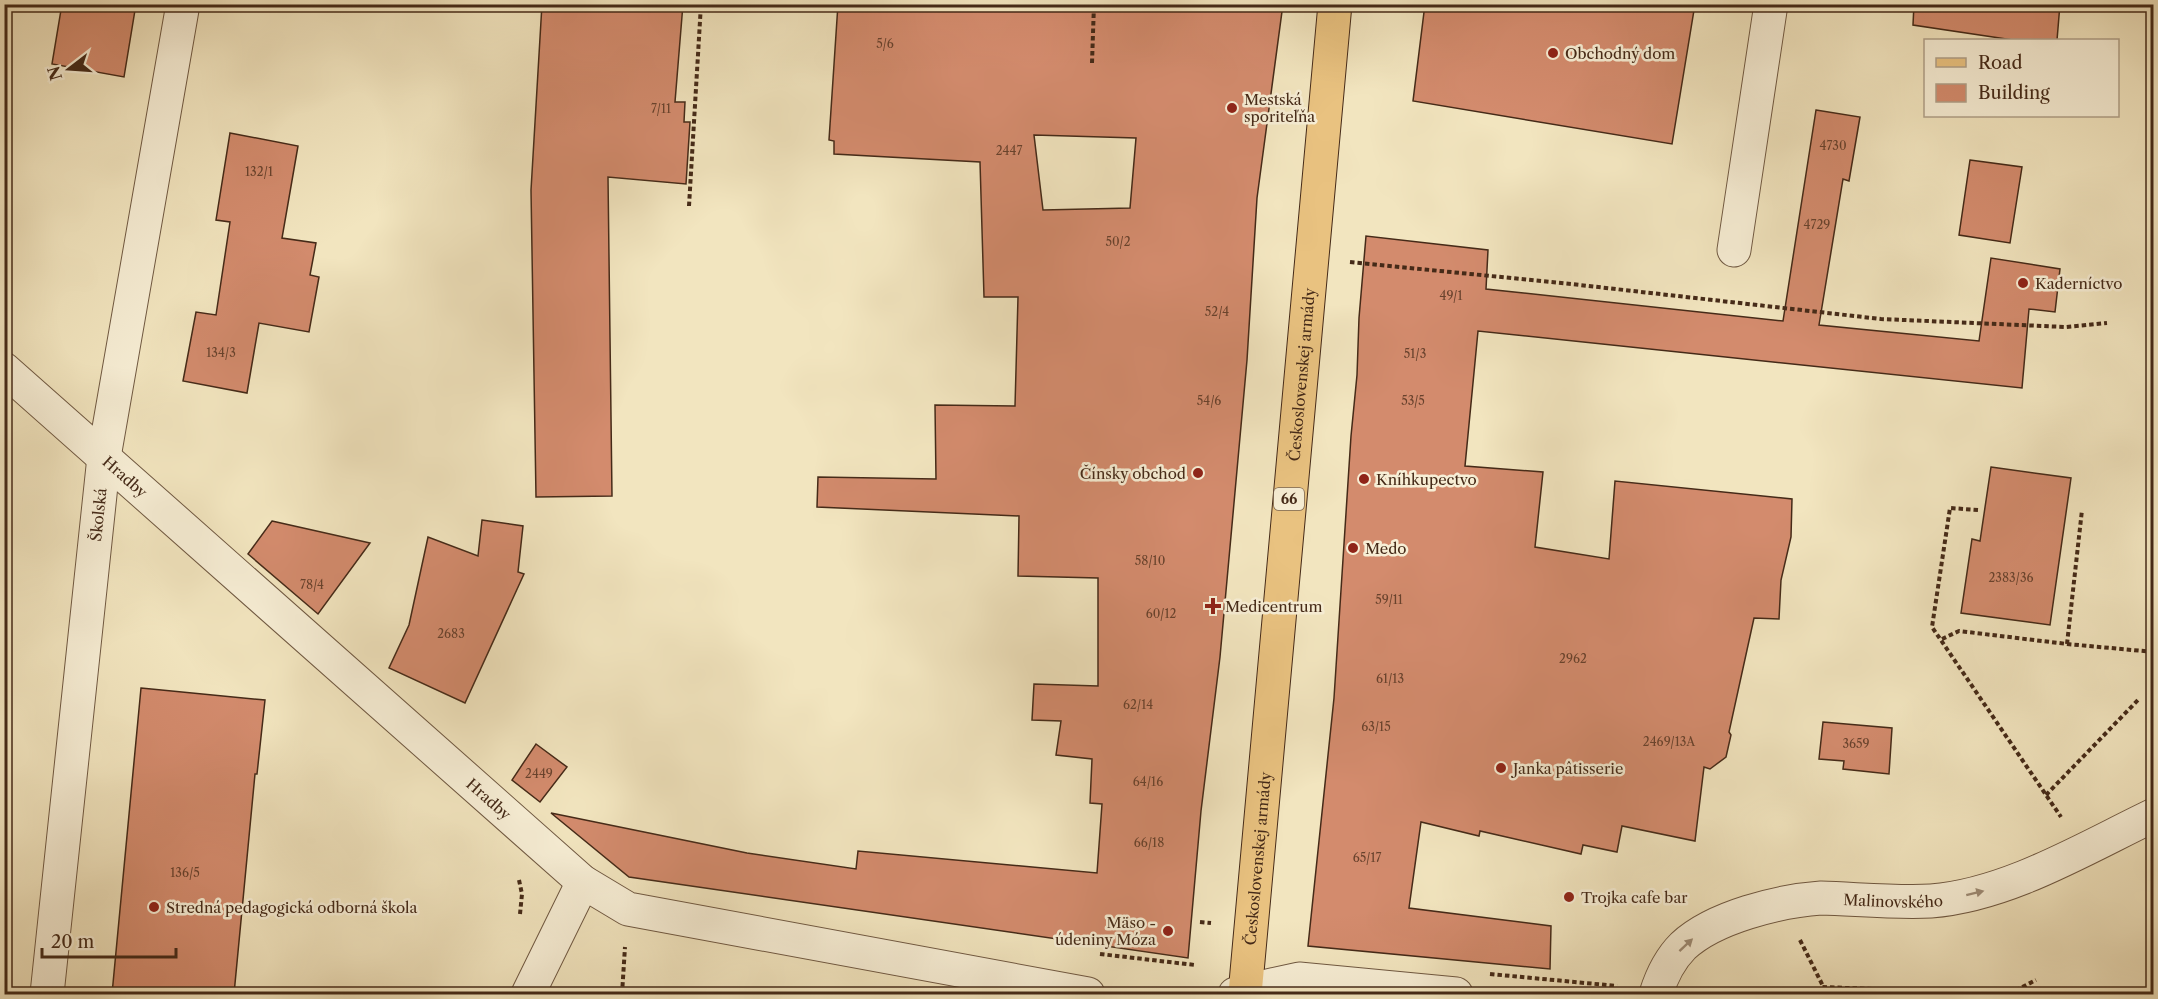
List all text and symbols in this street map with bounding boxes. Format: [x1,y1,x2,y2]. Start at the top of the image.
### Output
house number: 5/6 [876,36,894,51]
north arrow [39,39,99,99]
legend [1924,39,2119,117]
place label: Obchodný dom [1565,44,1675,63]
marker: Obchodný dom [1546,46,1560,60]
text: Road [1978,52,2023,74]
text: N [43,64,66,83]
text: Building [1978,82,2050,104]
place label: Mestská sporiteľňa [1244,90,1315,126]
house number: 7/11 [651,101,671,116]
marker: Mestská sporiteľňa [1225,101,1239,115]
house number: 4730 [1819,138,1847,153]
house number: 2447 [996,143,1022,158]
house number: 132/1 [245,164,273,179]
house number: 4729 [1804,217,1830,232]
house number: 50/2 [1105,234,1131,249]
place label: Kaderníctvo [2035,274,2122,293]
marker: Kaderníctvo [2016,276,2030,290]
street label: Československej armády [1284,286,1319,462]
house number: 49/1 [1439,288,1463,303]
house number: 52/4 [1205,304,1229,319]
house number: 134/3 [206,345,236,360]
house number: 51/3 [1404,346,1426,361]
house number: 54/6 [1197,393,1221,408]
house number: 53/5 [1401,393,1425,408]
street label: Hradby [99,452,152,502]
place label: Čínsky obchod [1080,464,1186,483]
marker: Čínsky obchod [1191,466,1205,480]
place label: Kníhkupectvo [1376,470,1477,489]
marker: Kníhkupectvo [1357,472,1371,486]
street label: Školská [86,487,110,542]
road number: 66 [1274,488,1304,510]
place label: Medo [1365,539,1407,558]
marker: Medo [1346,541,1360,555]
house number: 58/10 [1135,553,1165,568]
house number: 2383/36 [1988,570,2034,585]
house number: 78/4 [300,577,324,592]
house number: 59/11 [1375,592,1403,607]
place label: Medicentrum [1225,597,1322,616]
marker: Medicentrum [1206,599,1220,613]
house number: 60/12 [1146,606,1176,621]
house number: 2683 [437,626,465,641]
house number: 2962 [1559,651,1587,666]
house number: 61/13 [1376,671,1404,686]
house number: 62/14 [1123,697,1153,712]
house number: 63/15 [1361,719,1391,734]
house number: 2469/13A [1643,734,1696,749]
house number: 3659 [1842,736,1870,751]
place label: Janka pâtisserie [1511,759,1623,778]
marker: Janka pâtisserie [1494,761,1508,775]
house number: 2449 [525,766,553,781]
street label: Československej armády [1240,770,1275,946]
street label: Hradby [463,774,516,824]
house number: 64/16 [1133,774,1163,789]
house number: 66/18 [1134,835,1164,850]
house number: 65/17 [1353,850,1381,865]
house number: 136/5 [170,865,200,880]
place label: Trojka cafe bar [1581,888,1688,907]
one-way arrow [1965,888,1984,898]
street label: Malinovského [1843,889,1944,911]
marker: Trojka cafe bar [1562,890,1576,904]
place label: Stredná pedagogická odborná škola [166,898,418,917]
marker: Stredná pedagogická odborná škola [147,900,161,914]
place label: Mäso - údeniny Móza [1055,913,1156,949]
scale bar [42,921,176,959]
marker: Mäso - údeniny Móza [1161,924,1175,938]
text: 20 m [51,931,95,953]
one-way arrow [1678,938,1693,952]

